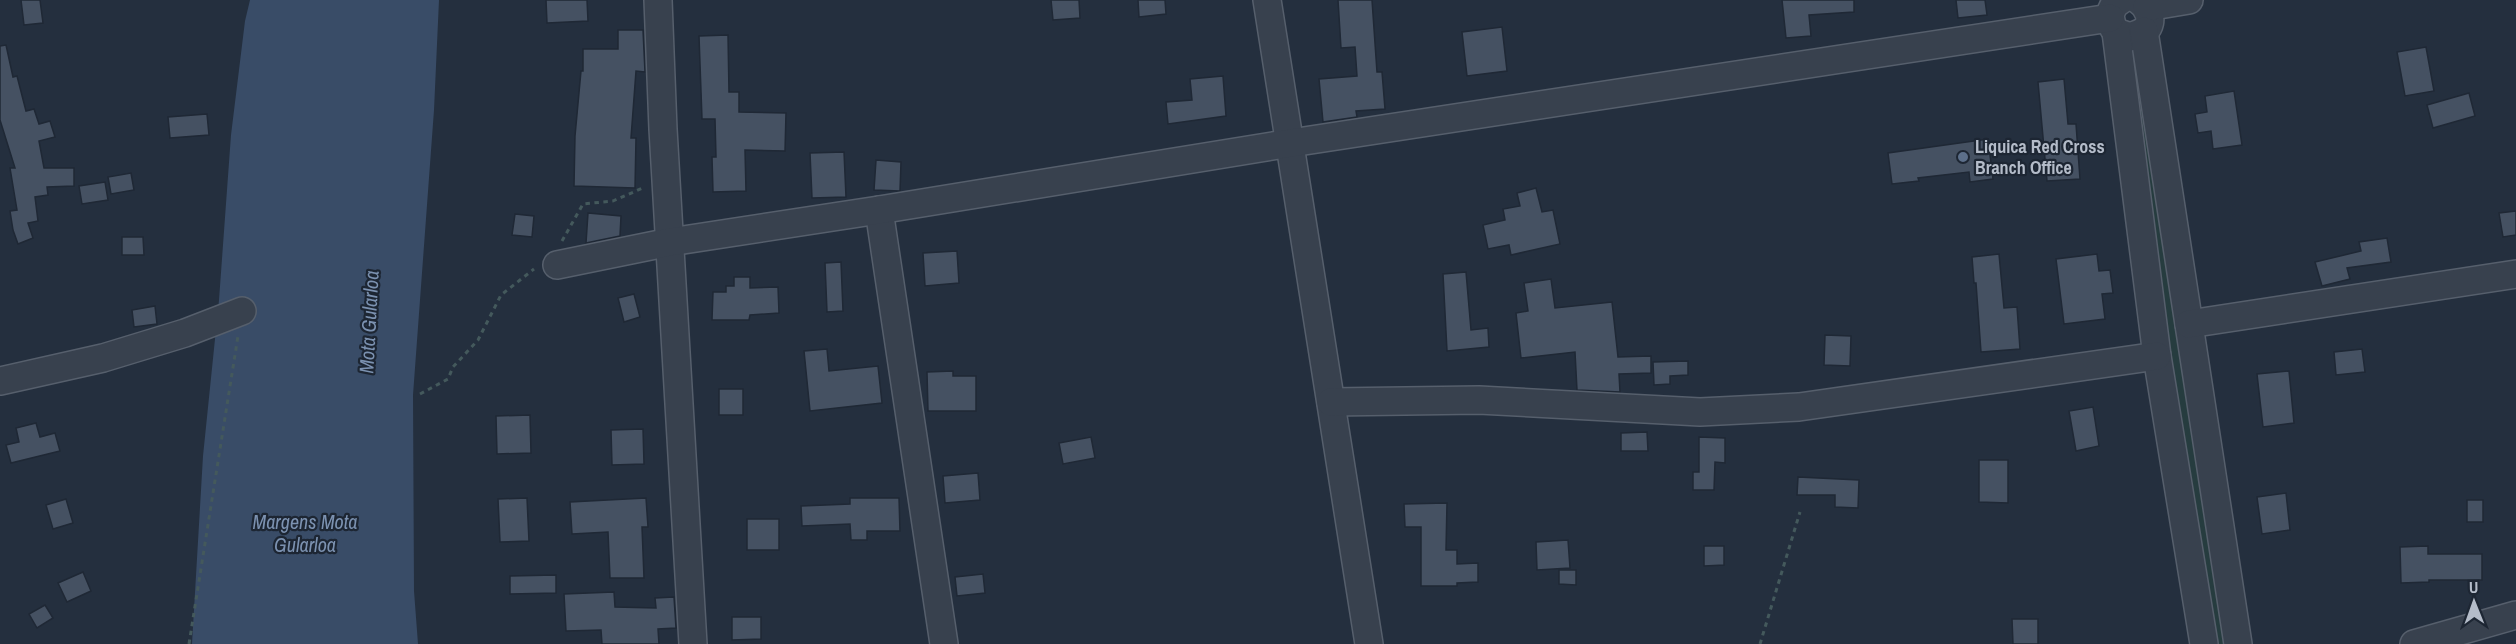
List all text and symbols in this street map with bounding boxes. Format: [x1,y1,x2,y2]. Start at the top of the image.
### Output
place label: Liquica Red Cross Branch Office [1975,134,2105,180]
marker: Liquica Red Cross Branch Office [1956,150,1970,164]
water label: Mota Gularloa [352,270,385,374]
water label: Margens Mota Gularloa [253,508,357,558]
north arrow [2444,572,2504,632]
text: U [2469,576,2479,598]

